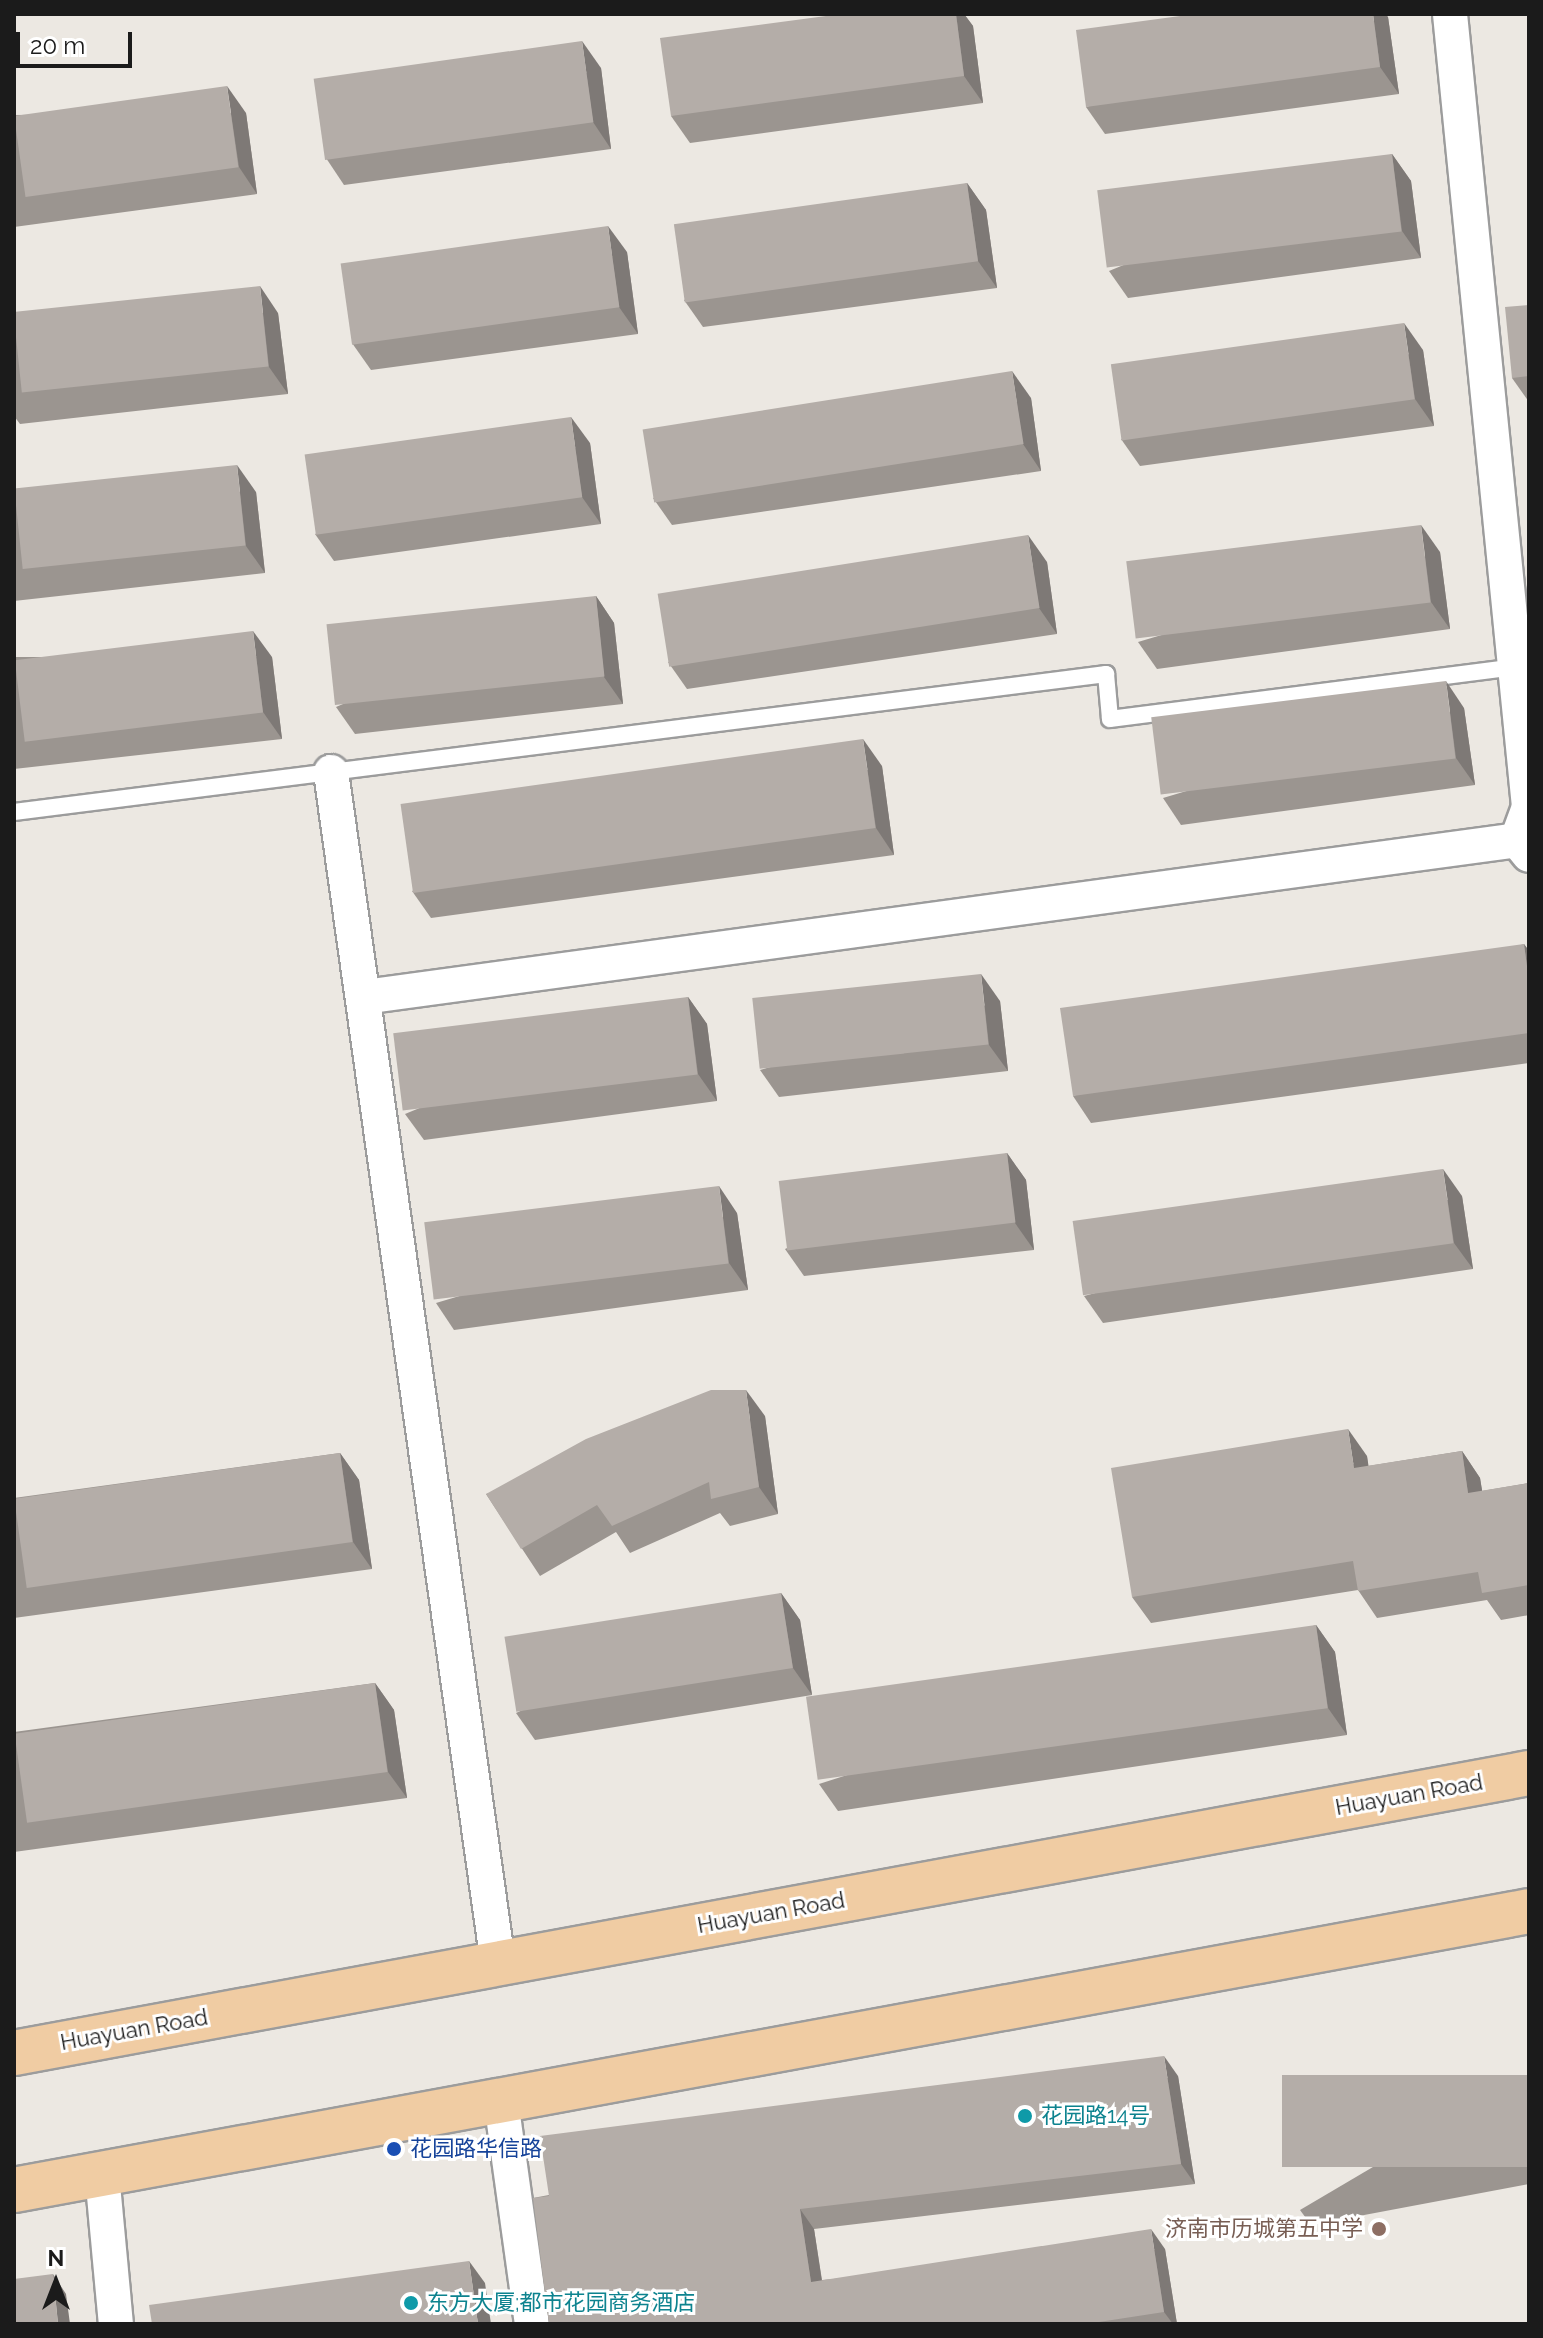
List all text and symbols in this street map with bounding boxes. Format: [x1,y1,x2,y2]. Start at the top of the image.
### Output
scale bar [20,16,136,66]
text: 20 m [30,31,85,60]
street label: Huayuan Road [1333,1769,1485,1821]
street label: Huayuan Road [695,1887,847,1939]
street label: Huayuan Road [58,2004,210,2056]
place label: 花园路14号 [1041,2103,1150,2129]
marker: 花园路14号 [1016,2107,1034,2125]
place label: 花园路华信路 [410,2136,542,2162]
marker: 花园路华信路 [385,2140,403,2158]
place label: 济南市历城第五中学 [1165,2216,1363,2242]
marker: 济南市历城第五中学 [1370,2220,1388,2238]
north arrow [16,2242,96,2322]
text: N [48,2245,64,2271]
place label: 东方大厦;都市花园商务酒店 [427,2290,696,2316]
marker: 东方大厦;都市花园商务酒店 [402,2294,420,2312]

